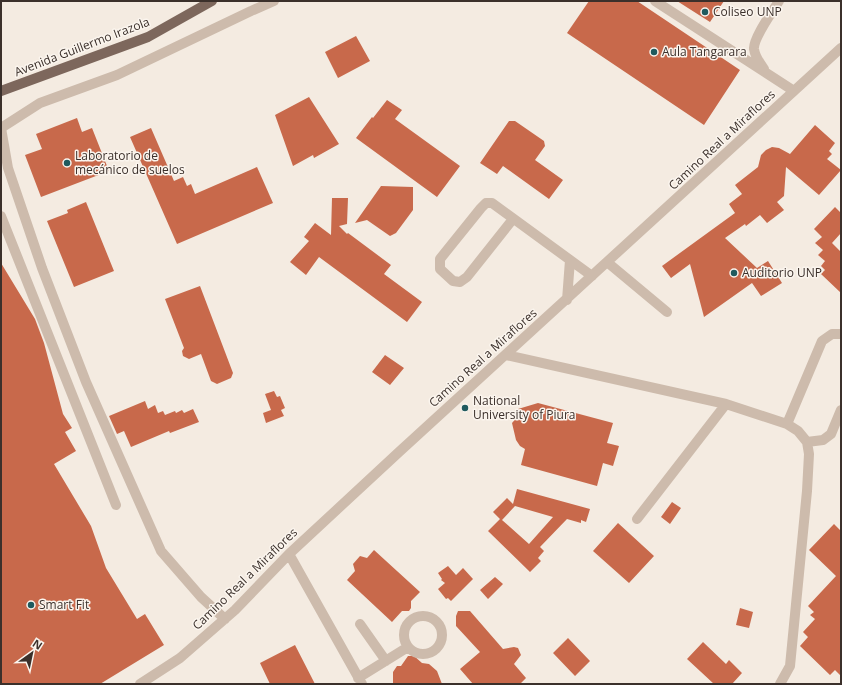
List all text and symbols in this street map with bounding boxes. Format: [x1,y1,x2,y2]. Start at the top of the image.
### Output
place label: Coliseo UNP [713,3,782,20]
marker: Coliseo UNP [700,7,710,17]
street label: Avenida Guillermo Irazola [12,13,152,80]
place label: Aula Tangarara [662,43,747,60]
marker: Aula Tangarara [649,47,659,57]
street label: Camino Real a Miraflores [665,86,779,194]
place label: Laboratorio de mecánico de suelos [75,147,185,178]
marker: Laboratorio de mecánico de suelos [62,158,72,168]
place label: Auditorio UNP [742,264,822,281]
marker: Auditorio UNP [729,268,739,278]
street label: Camino Real a Miraflores [425,304,541,411]
place label: National University of Piura [473,392,575,423]
marker: National University of Piura [460,403,470,413]
street label: Camino Real a Miraflores [188,524,301,633]
place label: Smart Fit [39,596,89,613]
marker: Smart Fit [26,600,36,610]
north arrow [12,633,52,673]
text: N [30,635,46,653]

